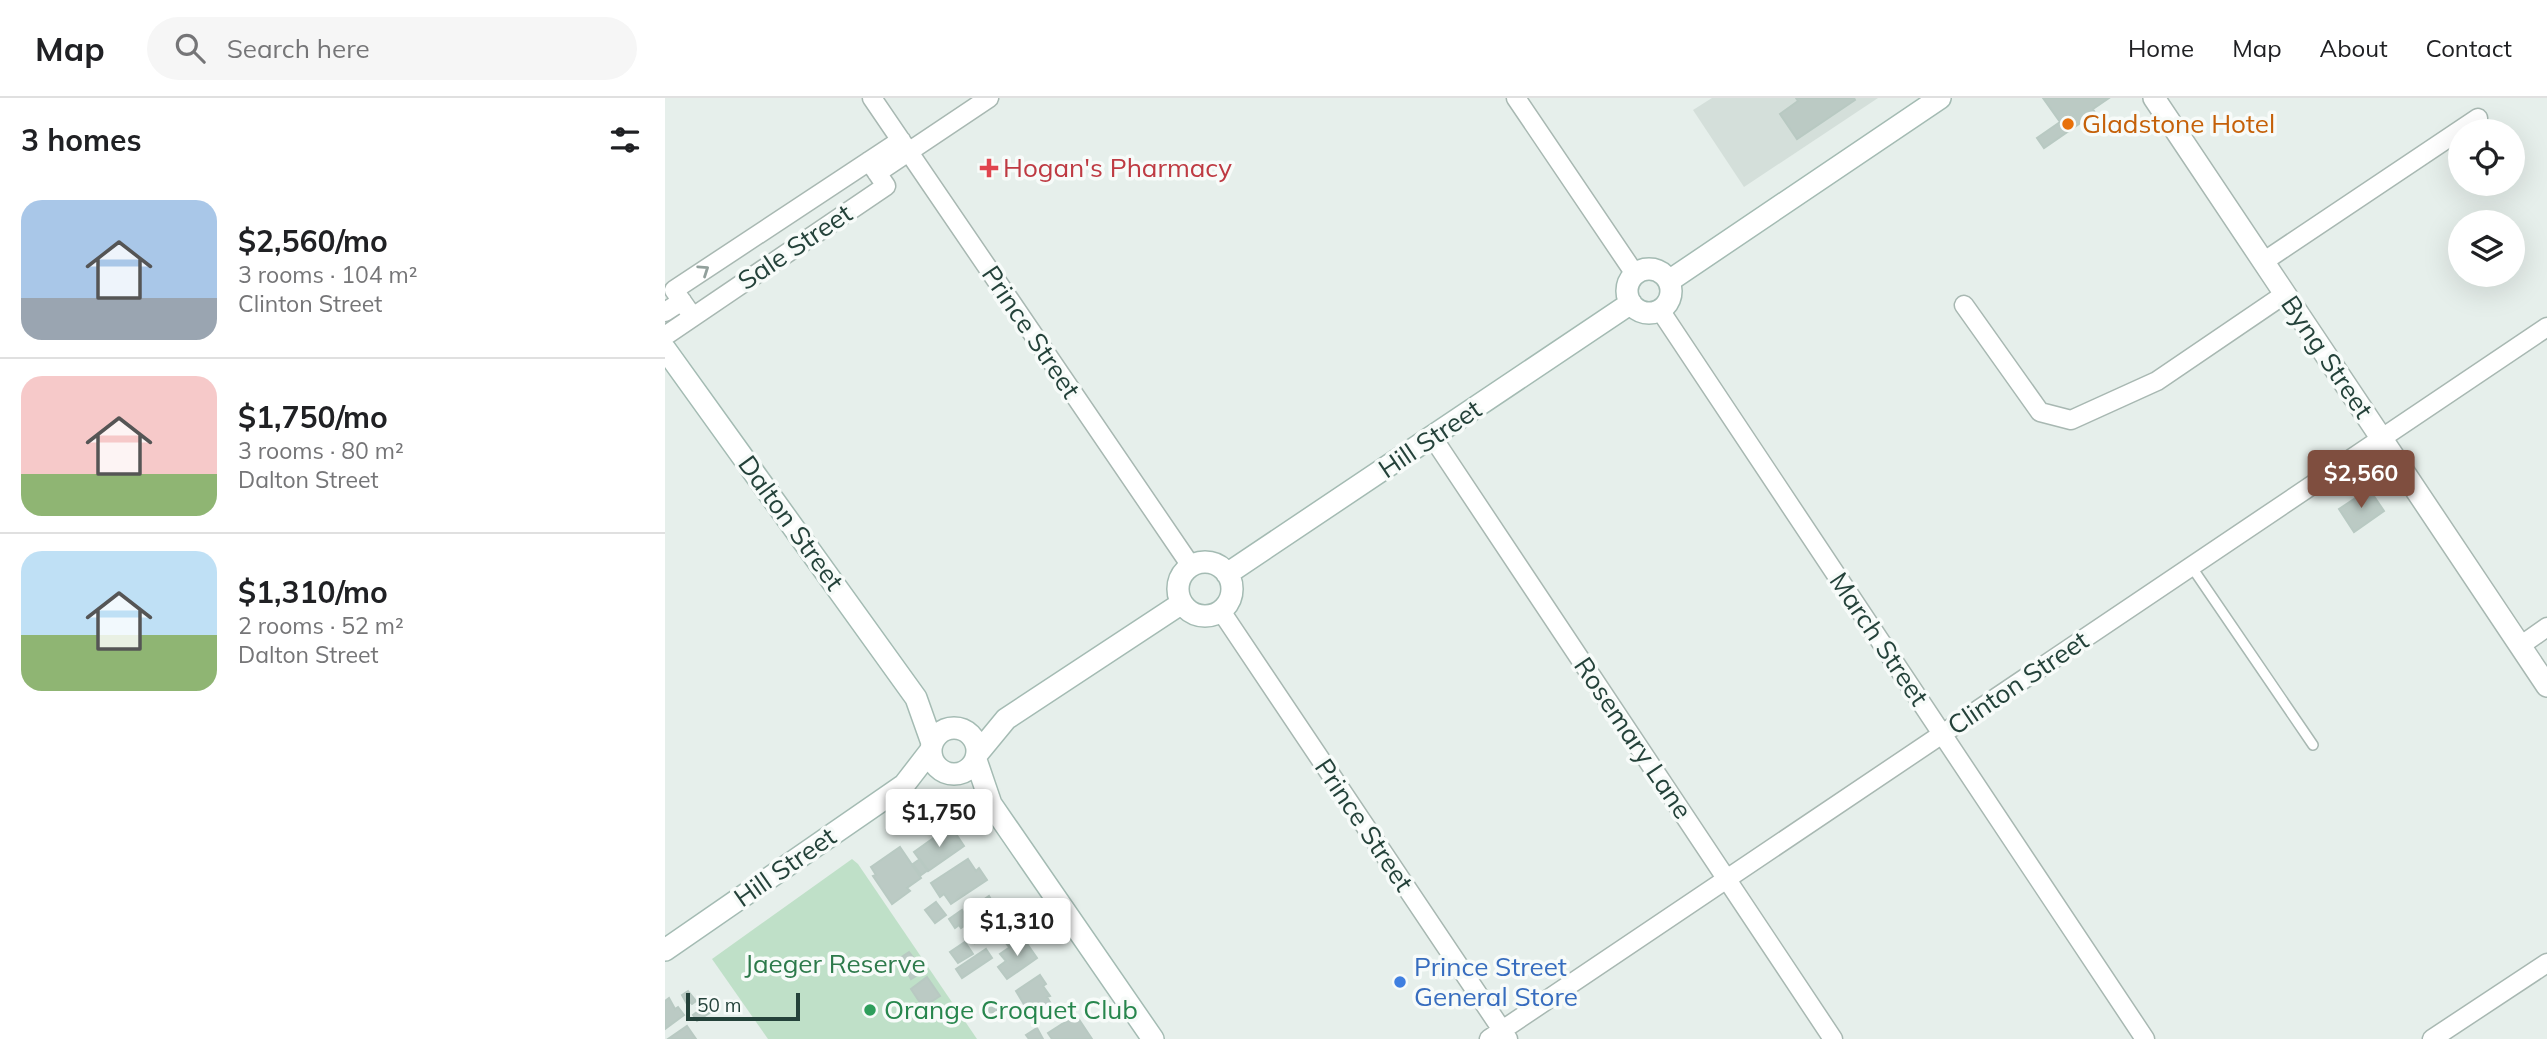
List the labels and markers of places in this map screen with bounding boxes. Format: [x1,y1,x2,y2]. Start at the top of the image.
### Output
place label: Gladstone Hotel [2082,107,2275,140]
marker: Gladstone Hotel [2060,116,2076,132]
place label: Hogan's Pharmacy [1003,151,1232,184]
marker: Hogan's Pharmacy [981,160,997,176]
pin: $2,560 [2304,450,2418,510]
pin: $1,750 [882,790,996,849]
pin: $1,310 [960,898,1074,958]
place label: Prince Street General Store [1414,950,1578,1013]
marker: Prince Street General Store [1392,974,1408,990]
place label: Orange Croquet Club [884,993,1138,1026]
marker: Orange Croquet Club [862,1002,878,1018]

